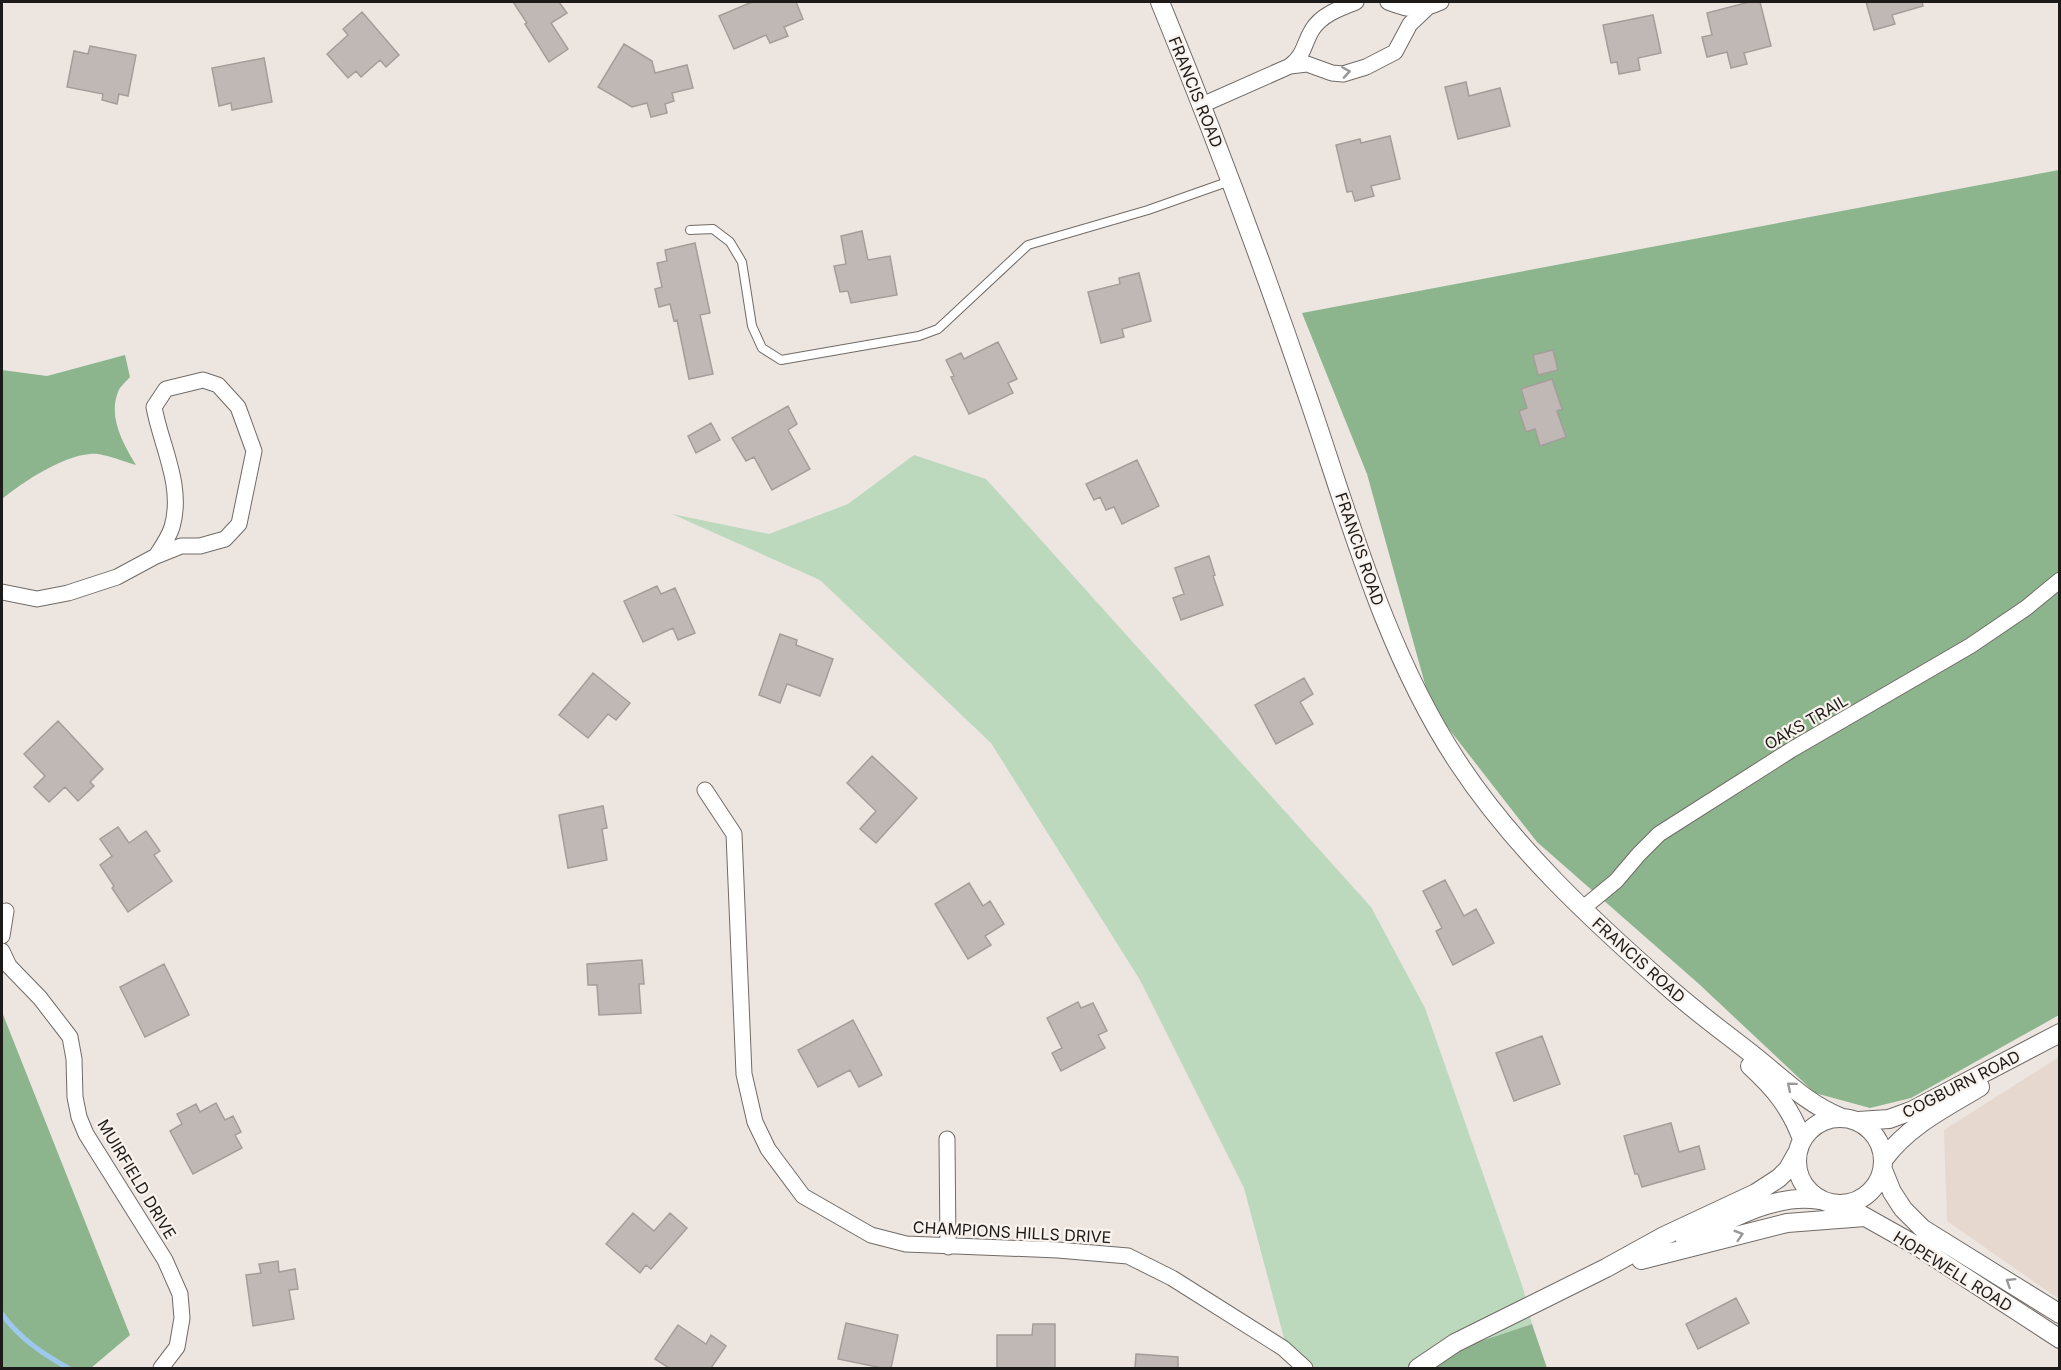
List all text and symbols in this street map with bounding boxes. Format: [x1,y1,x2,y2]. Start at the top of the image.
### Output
street label: FRANCIS ROAD [1165,33,1227,151]
one-way arrow [1341,66,1351,79]
street label: FRANCIS ROAD [1331,490,1389,608]
street label: OAKS TRAIL [1761,690,1851,754]
street label: FRANCIS ROAD [1588,913,1690,1007]
street label: COGBURN ROAD [1899,1046,2023,1122]
one-way arrow [1787,1082,1798,1093]
street label: MUIRFIELD DRIVE [93,1115,181,1243]
street label: CHAMPIONS HILLS DRIVE [912,1217,1112,1247]
street label: HOPEWELL ROAD [1890,1226,2016,1316]
one-way arrow [1733,1230,1744,1242]
one-way arrow [2006,1279,2017,1290]

